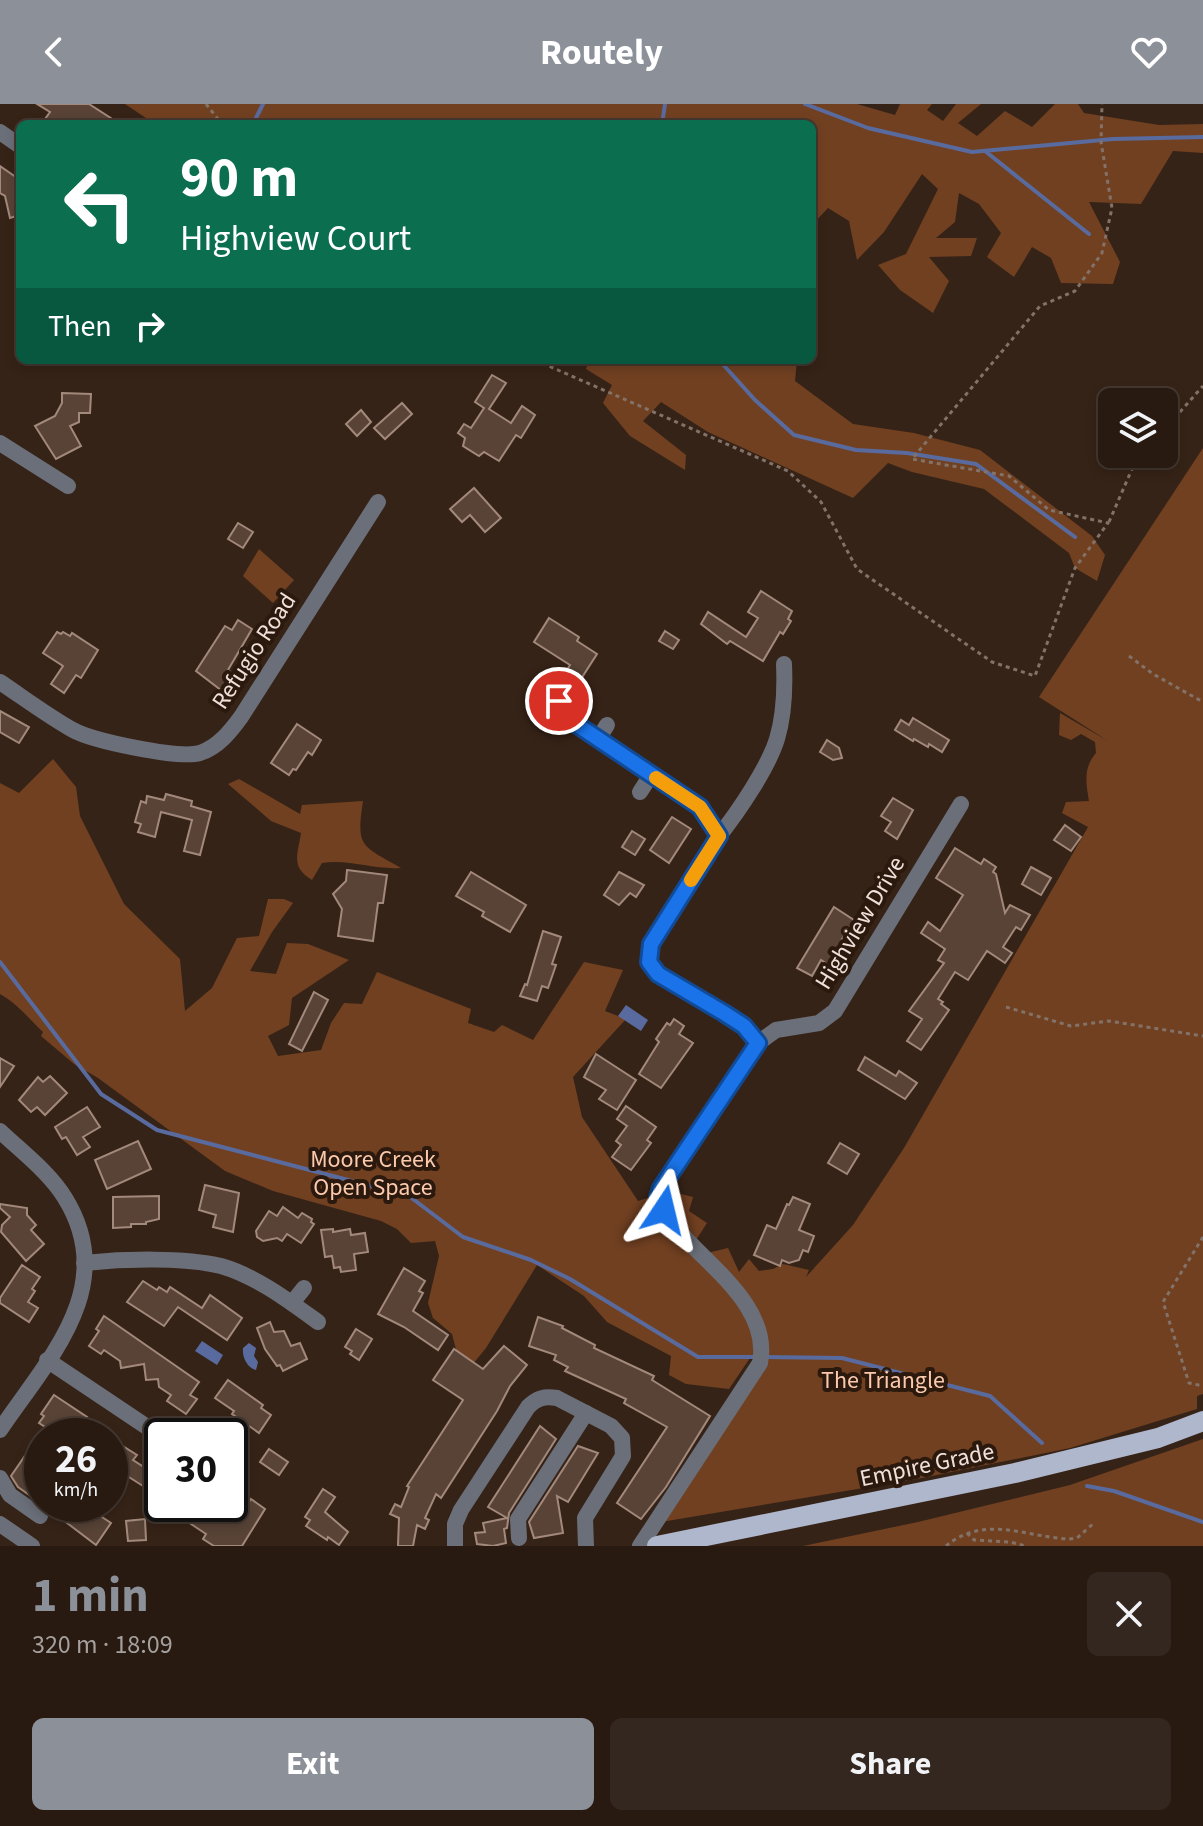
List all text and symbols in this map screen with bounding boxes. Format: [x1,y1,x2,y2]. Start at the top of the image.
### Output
text: Routely [540,27,663,78]
icon: back [32,30,76,74]
icon: heart [1127,30,1171,74]
text: 90 m [180,139,298,218]
icon: left [48,152,152,256]
text: Highview Court [180,213,411,264]
icon: right [128,304,172,348]
text: Then [48,305,112,348]
map controls [1098,388,1178,468]
button: layers [1098,388,1178,468]
street label: Refugio Road [203,586,305,716]
pin [525,667,593,735]
icon: arrive [537,679,581,723]
street label: Highview Drive [806,850,914,996]
park label: Moore Creek Open Space [310,1142,436,1205]
position arrow [622,1168,706,1252]
park label: The Triangle [821,1363,945,1398]
speed limit sign: 30 [144,1418,248,1522]
text: 26 [55,1431,97,1488]
street label: Empire Grade [857,1434,997,1496]
text: km/h [54,1476,98,1504]
text: 1 min [32,1562,149,1630]
button: close [1087,1572,1171,1656]
text: 320 m · 18:09 [32,1626,173,1663]
button: Exit [32,1718,594,1810]
button: Share [610,1718,1171,1810]

